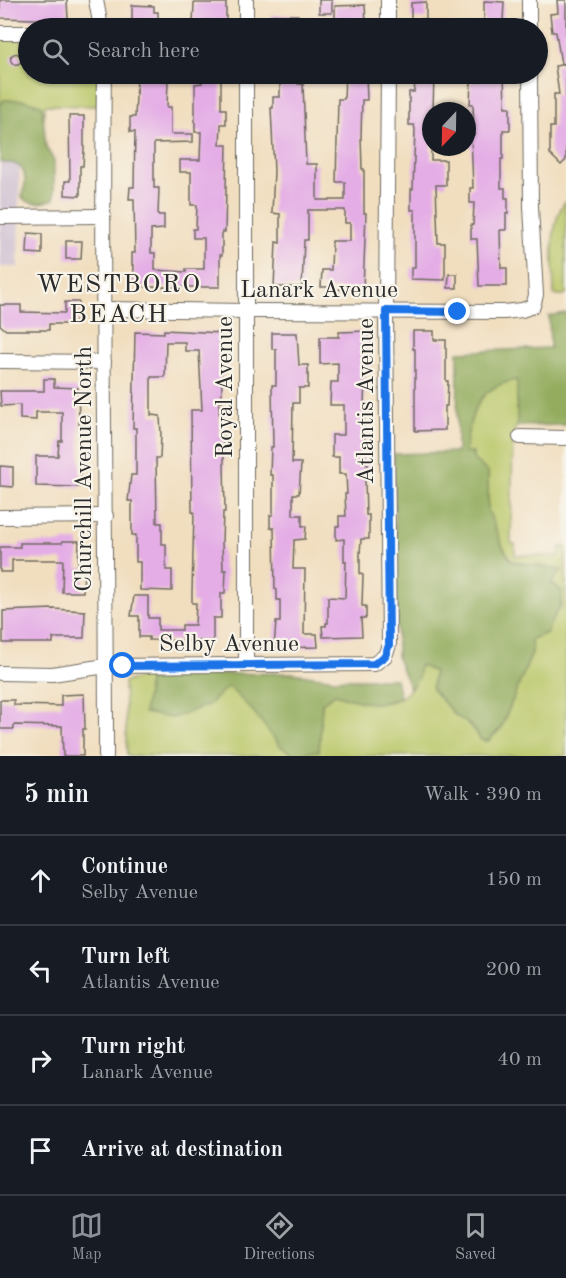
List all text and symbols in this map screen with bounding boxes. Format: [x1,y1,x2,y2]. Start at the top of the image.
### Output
search box [18,18,548,84]
icon: search [39,35,72,68]
text: Search here [87,40,200,62]
north arrow [422,102,476,156]
district label: WESTBORO BEACH [36,272,202,328]
street label: Lanark Avenue [240,279,398,303]
route end [444,298,470,324]
street label: Royal Avenue [214,316,238,458]
street label: Atlantis Avenue [355,318,379,484]
street label: Churchill Avenue North [73,346,97,592]
street label: Selby Avenue [159,633,299,657]
route start [109,652,135,678]
text: 5 min [24,782,89,808]
text: Walk · 390 m [423,785,542,805]
text: Continue [81,856,168,878]
icon: ahead [24,864,57,897]
text: 150 m [486,870,542,890]
text: Selby Avenue [81,883,198,903]
text: Turn left [81,946,170,968]
icon: left [24,954,57,987]
text: 200 m [486,960,542,980]
text: Atlantis Avenue [81,973,220,993]
text: Turn right [81,1036,185,1058]
icon: right [24,1044,57,1077]
text: 40 m [497,1050,542,1070]
text: Lanark Avenue [81,1063,213,1083]
icon: arrive [24,1134,57,1167]
text: Arrive at destination [81,1139,283,1161]
tab: Map [70,1209,103,1265]
tab: Directions [244,1209,315,1265]
tab: Saved [455,1209,496,1265]

